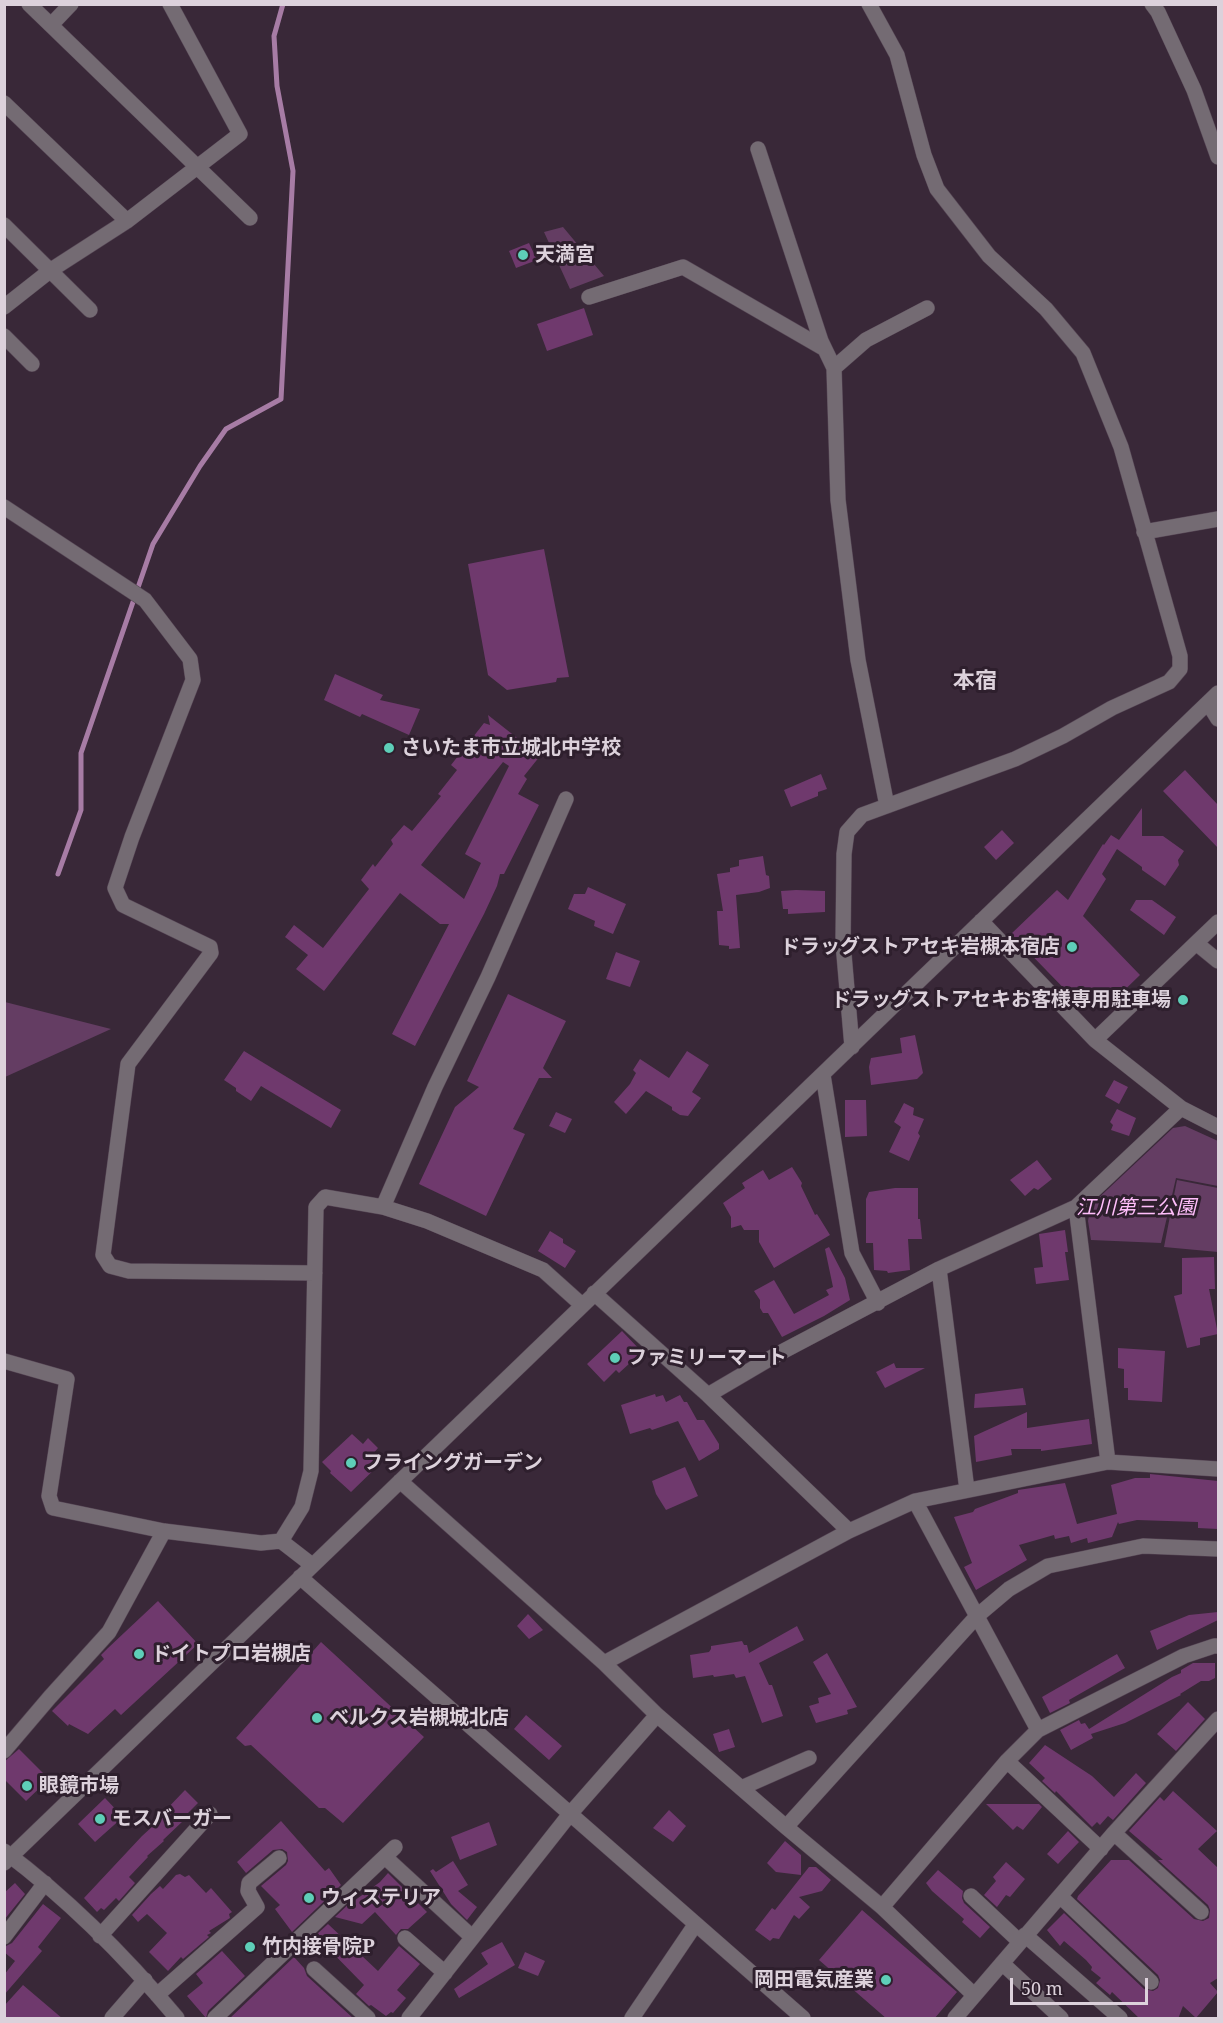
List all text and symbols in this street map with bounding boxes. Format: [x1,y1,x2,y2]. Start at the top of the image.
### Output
place label: 天満宮 [535,243,595,267]
marker: 天満宮 [516,248,530,262]
district label: 本宿 [953,669,997,695]
place label: さいたま市立城北中学校 [401,736,621,760]
marker: さいたま市立城北中学校 [382,741,396,755]
place label: ドラッグストアセキ岩槻本宿店 [780,935,1060,959]
marker: ドラッグストアセキ岩槻本宿店 [1065,940,1079,954]
place label: ドラッグストアセキお客様専用駐車場 [831,988,1171,1012]
marker: ドラッグストアセキお客様専用駐車場 [1176,993,1190,1007]
park label: 江川第三公園 [1076,1196,1196,1220]
place label: ファミリーマート [627,1346,787,1370]
marker: ファミリーマート [608,1351,622,1365]
place label: フライングガーデン [363,1451,543,1475]
marker: フライングガーデン [344,1456,358,1470]
place label: ドイトプロ岩槻店 [151,1642,311,1666]
marker: ドイトプロ岩槻店 [132,1647,146,1661]
place label: ベルクス岩槻城北店 [329,1706,509,1730]
marker: ベルクス岩槻城北店 [310,1711,324,1725]
place label: 眼鏡市場 [39,1774,119,1798]
marker: 眼鏡市場 [20,1779,34,1793]
place label: モスバーガー [112,1807,232,1831]
marker: モスバーガー [93,1812,107,1826]
place label: ウィステリア [321,1886,441,1910]
marker: ウィステリア [302,1891,316,1905]
place label: 竹内接骨院P [262,1935,375,1959]
marker: 竹内接骨院P [243,1940,257,1954]
scale bar [1013,1966,1151,2004]
place label: 岡田電気産業 [754,1968,874,1992]
marker: 岡田電気産業 [879,1973,893,1987]
text: 50 m [1021,1976,1063,2000]

